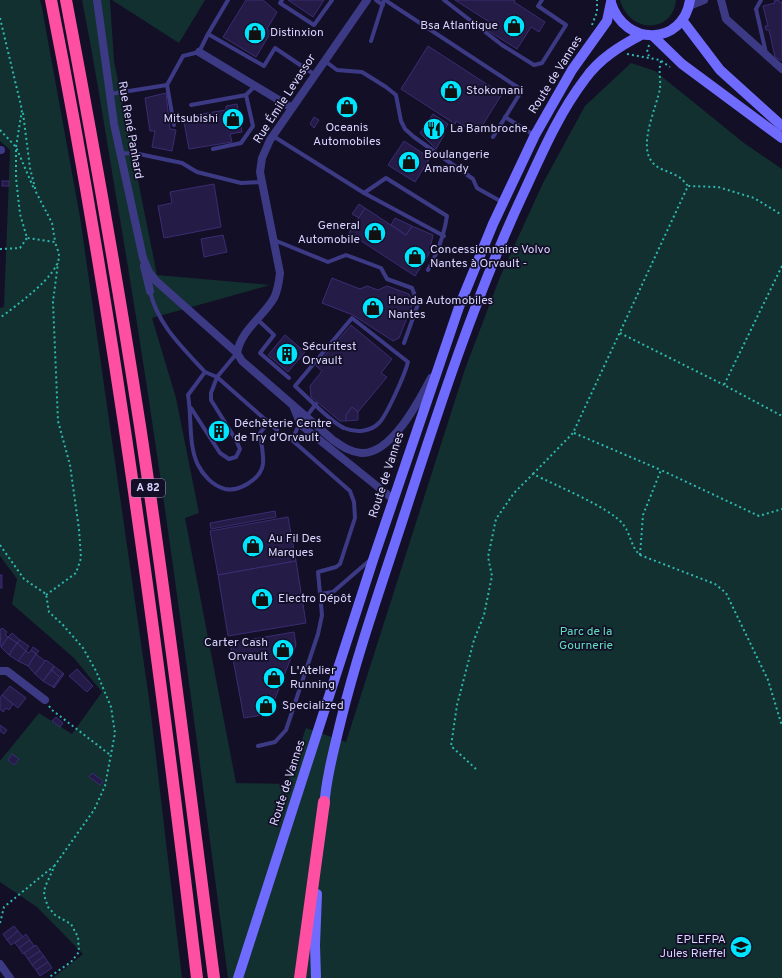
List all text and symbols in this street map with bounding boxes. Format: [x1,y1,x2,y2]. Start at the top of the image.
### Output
shop icon: Bsa Atlantique [501,13,527,39]
place label: Bsa Atlantique [420,18,498,34]
shop icon: Distinxion [242,20,268,46]
place label: Distinxion [270,25,324,41]
street label: Route de Vannes [525,33,587,117]
street label: Rue Émile Levassor [250,51,320,147]
shop icon: Stokomani [438,78,464,104]
street label: Rue René Panhard [114,80,146,180]
place label: Stokomani [466,83,523,99]
shop icon: Oceanis Automobiles [334,94,360,120]
shop icon: Mitsubishi [220,106,246,132]
place label: Mitsubishi [163,111,218,127]
restaurant icon: La Bambroche [421,116,447,142]
place label: Oceanis Automobiles [313,120,381,150]
place label: La Bambroche [450,121,528,137]
place label: Boulangerie Amandy [424,147,489,177]
shop icon: Boulangerie Amandy [396,149,422,175]
place label: General Automobile [298,218,360,248]
shop icon: General Automobile [362,220,388,246]
place label: Concessionnaire Volvo Nantes à Orvault - [430,242,551,272]
shop icon: Concessionnaire Volvo Nantes à Orvault - [402,244,428,270]
place label: Honda Automobiles Nantes [388,293,493,323]
shop icon: Honda Automobiles Nantes [360,295,386,321]
place label: Sécuritest Orvault [302,339,357,369]
building icon: Sécuritest Orvault [274,341,300,367]
place label: Déchèterie Centre de Try d'Orvault [234,416,332,446]
building icon: Déchèterie Centre de Try d'Orvault [206,418,232,444]
street label: Route de Vannes [366,430,408,520]
road number: A 82 [131,479,165,497]
place label: Au Fil Des Marques [268,531,321,561]
shop icon: Au Fil Des Marques [240,533,266,559]
shop icon: Electro Dépôt [249,586,275,612]
place label: Electro Dépôt [278,591,351,607]
park label: Parc de la Gournerie [559,624,613,654]
place label: Carter Cash Orvault [204,635,268,665]
shop icon: Carter Cash Orvault [270,637,296,663]
place label: L'Atelier Running [290,663,336,693]
shop icon: L'Atelier Running [261,665,287,691]
shop icon: Specialized [253,693,279,719]
place label: Specialized [282,698,344,714]
street label: Route de Vannes [267,738,309,828]
place label: EPLEFPA Jules Rieffel [660,932,726,962]
school or university icon: EPLEFPA Jules Rieffel [728,934,754,960]

